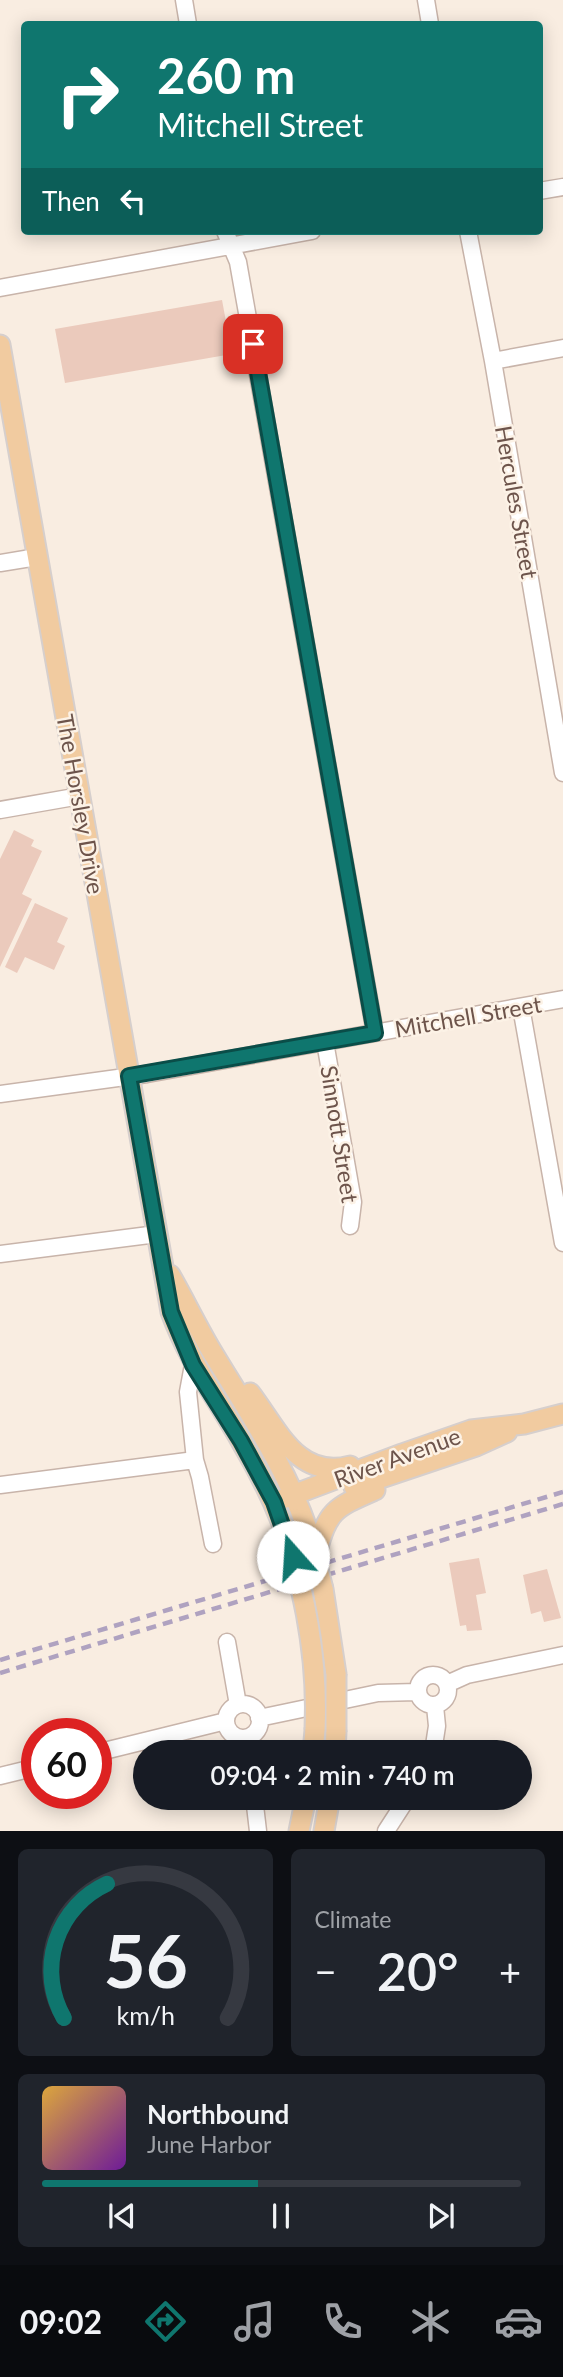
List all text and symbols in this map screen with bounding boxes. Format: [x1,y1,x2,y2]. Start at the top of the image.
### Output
text: 260 m [157,46,295,104]
icon: right [42,49,133,140]
text: Mitchell Street [157,105,363,144]
icon: left [114,182,152,220]
text: Then [42,185,100,217]
pin [223,314,283,374]
icon: arrive [234,325,272,363]
street label: Hercules Street [490,423,544,582]
street label: The Horsley Drive [51,712,111,896]
street label: Mitchell Street [393,989,544,1043]
street label: Sinnott Street [315,1063,365,1205]
street label: River Avenue [330,1421,464,1493]
position arrow [256,1520,330,1594]
speed limit sign: 60 [21,1718,112,1809]
text: 09:04 · 2 min · 740 m [210,1759,455,1791]
text: Climate [315,1905,391,1933]
text: 56 [103,1917,187,2005]
text: 20° [377,1940,459,2002]
text: − [315,1948,337,1994]
text: + [499,1948,521,1994]
text: km/h [116,2000,175,2030]
text: Northbound [147,2098,289,2130]
text: June Harbor [147,2130,271,2158]
icon: previous [103,2197,141,2235]
icon: pause [262,2197,300,2235]
icon: next [422,2197,460,2235]
icon: directions [141,2297,190,2346]
icon: music [230,2297,279,2346]
icon: phone [318,2297,367,2346]
icon: climate [406,2297,455,2346]
icon: car [494,2297,543,2346]
text: 09:02 [20,2302,102,2341]

